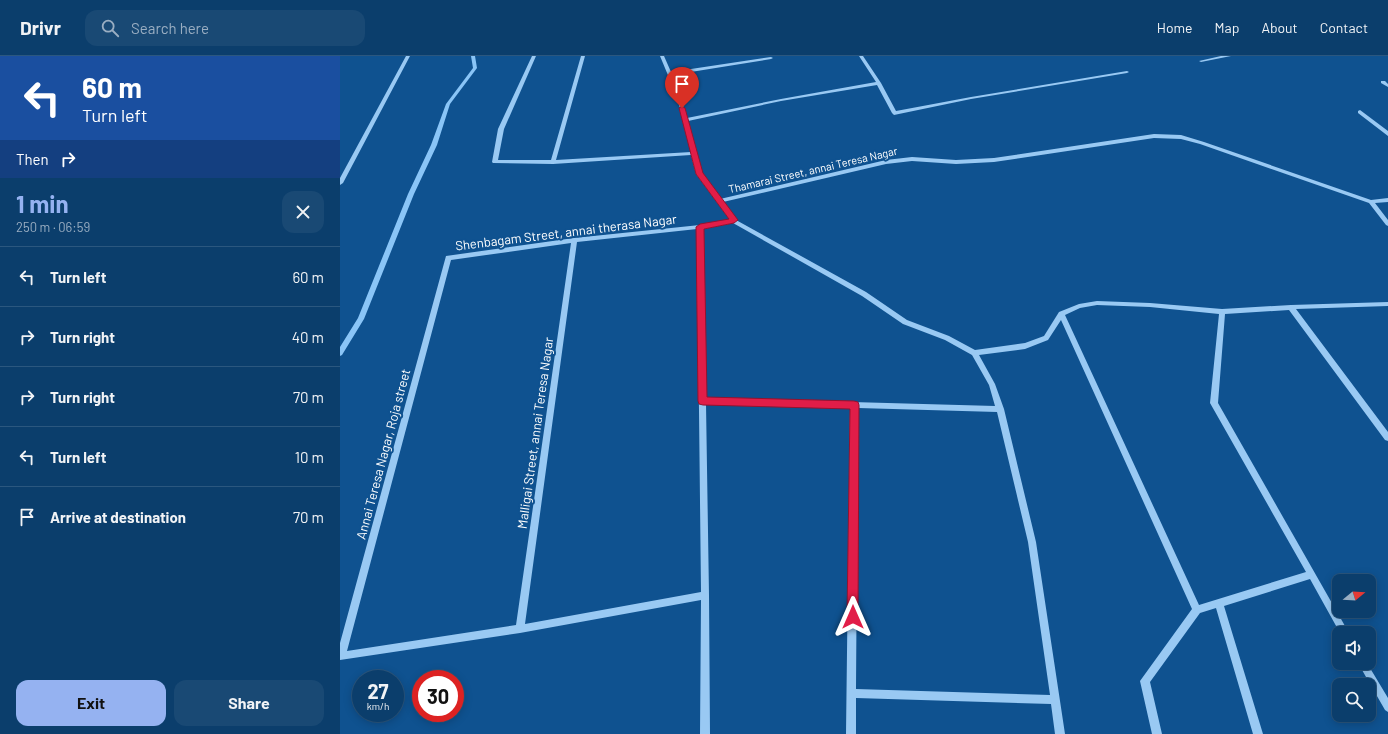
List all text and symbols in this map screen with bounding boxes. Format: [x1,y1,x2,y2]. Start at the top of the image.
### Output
search box [85,10,365,46]
text: Drivr [20,16,61,39]
icon: search [99,17,121,39]
text: Search here [131,19,209,37]
text: Home [1157,19,1193,36]
text: Map [1215,19,1239,36]
text: About [1261,19,1298,36]
text: Contact [1320,19,1368,36]
pin [665,67,699,108]
text: 60 m [82,70,142,104]
icon: left [16,72,68,124]
icon: arrive [671,73,693,95]
text: Turn left [82,104,148,126]
street label: Thamarai Street, annai Teresa Nagar [727,144,899,195]
icon: right [57,148,79,170]
text: Then [16,150,49,168]
text: 1 min [16,189,69,218]
button: close [282,191,324,233]
street label: Shenbagam Street, annai therasa Nagar [454,210,678,254]
text: 250 m · 06:59 [16,219,90,235]
icon: left [16,266,38,288]
text: Turn left [50,268,106,286]
text: 60 m [292,268,324,286]
icon: right [16,326,38,348]
text: Turn right [50,328,115,346]
text: 40 m [292,328,324,346]
street label: Malligai Street, annai Teresa Nagar [514,336,556,530]
street label: Annai Teresa Nagar, Roja street [353,367,413,541]
icon: right [16,386,38,408]
text: Turn right [50,388,115,406]
text: 70 m [293,388,324,406]
icon: left [16,446,38,468]
text: Turn left [50,448,106,466]
text: 10 m [295,448,324,466]
icon: arrive [16,506,38,528]
text: Arrive at destination [50,508,186,526]
text: 70 m [293,508,324,526]
north arrow [1332,574,1376,618]
map controls [1332,574,1376,722]
position arrow [832,596,874,638]
button: sound [1332,626,1376,670]
speed limit sign: 30 [412,670,464,722]
button: search [1332,678,1376,722]
text: 27 [367,679,389,703]
button: Exit [16,680,166,726]
button: Share [174,680,324,726]
text: km/h [367,700,389,712]

